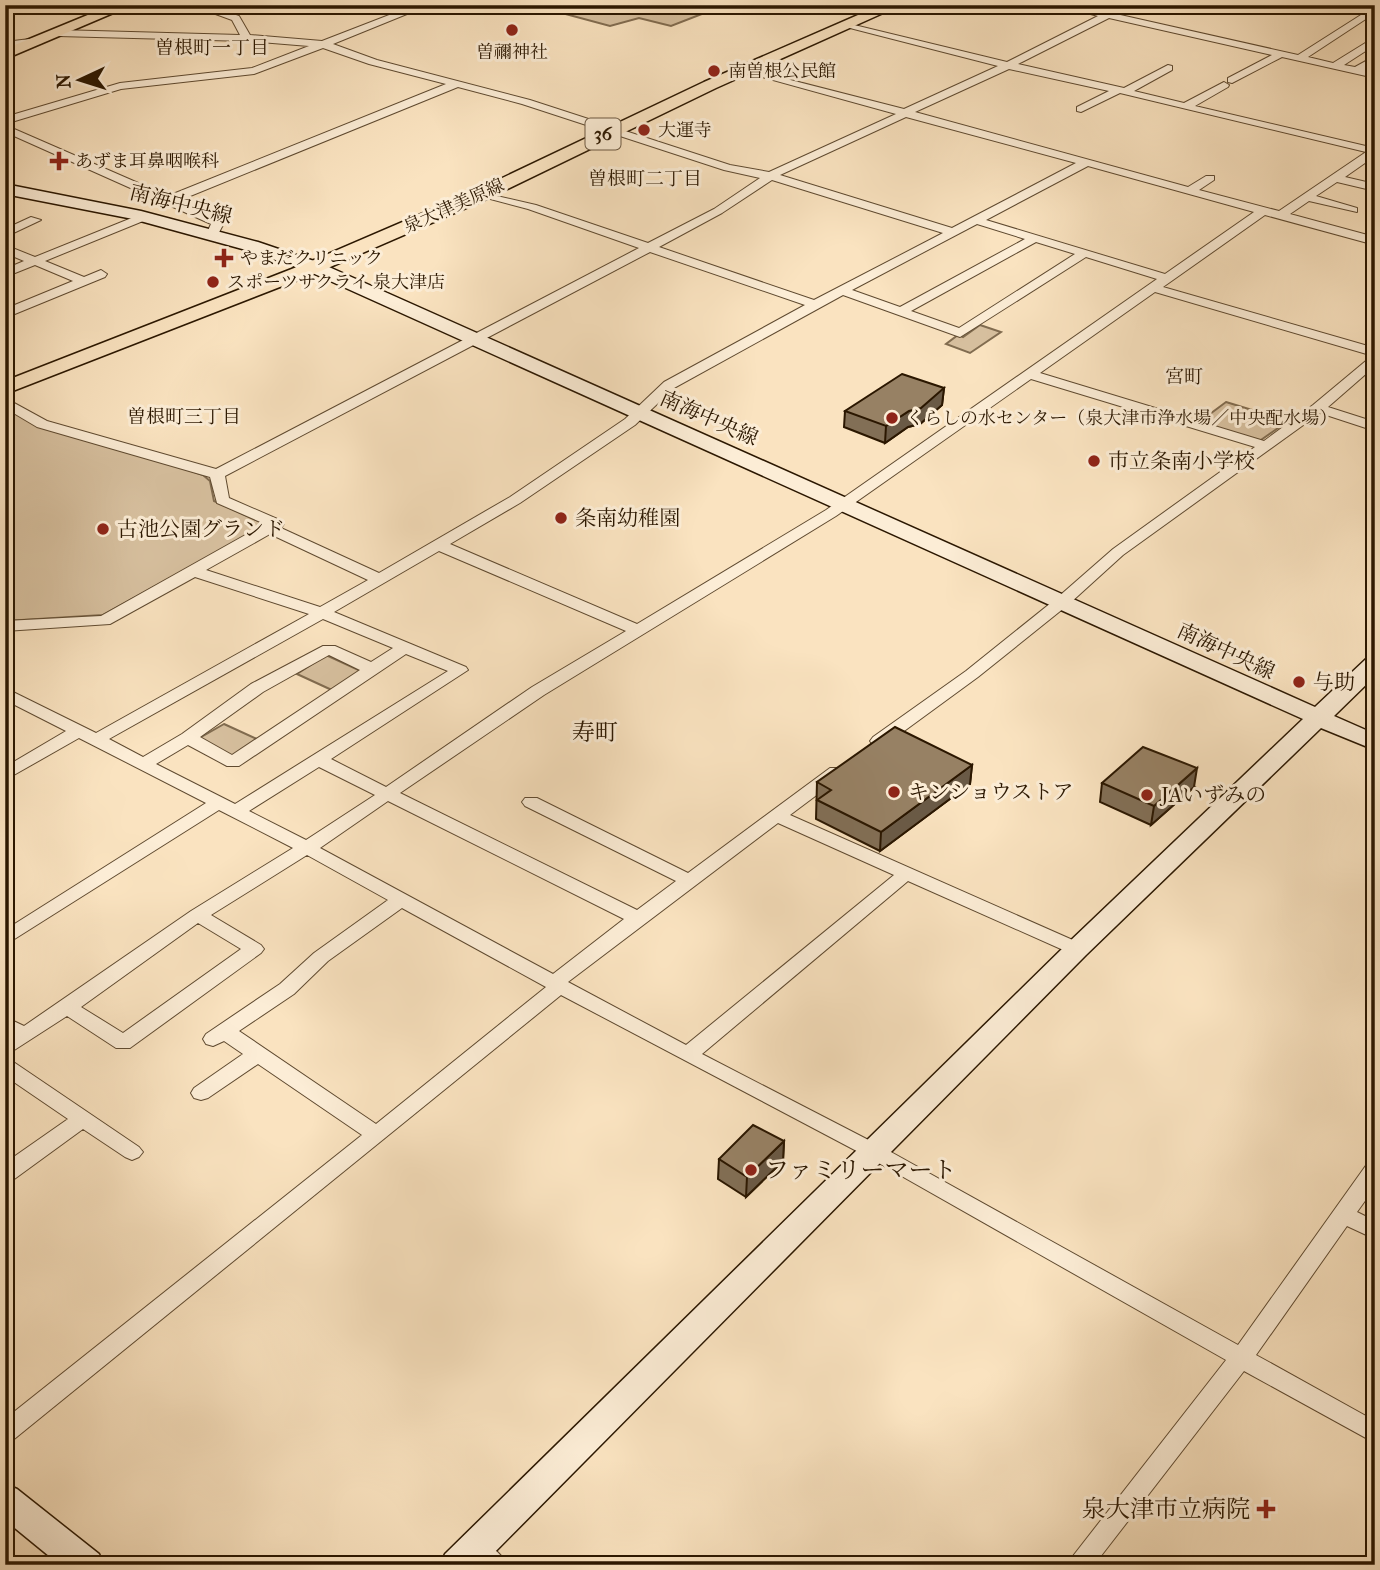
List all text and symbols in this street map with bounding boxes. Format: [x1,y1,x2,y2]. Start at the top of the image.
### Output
marker: 曽禰神社 [504,22,520,38]
district label: 曽根町一丁目 [155,37,269,59]
place label: 曽禰神社 [476,42,548,63]
north arrow [46,46,116,116]
place label: 南曽根公民館 [728,61,836,82]
marker: 南曽根公民館 [706,63,722,79]
text: N [53,73,76,89]
road number: 36 [586,118,620,150]
place label: 大運寺 [658,120,712,141]
marker: 大運寺 [636,122,652,138]
marker: あずま耳鼻咽喉科 [49,151,69,171]
place label: あずま耳鼻咽喉科 [75,151,219,172]
district label: 曽根町二丁目 [588,168,702,190]
street label: 泉大津美原線 [400,174,508,238]
street label: 南海中央線 [127,180,235,228]
marker: やまだクリニック [214,248,234,268]
place label: やまだクリニック [240,248,383,269]
place label: スポーツサクライ 泉大津店 [227,272,445,293]
marker: スポーツサクライ 泉大津店 [205,274,221,290]
district label: 宮町 [1165,366,1203,388]
street label: 南海中央線 [656,386,762,450]
district label: 曽根町三丁目 [127,406,241,428]
place label: くらしの水センター（泉大津市浄水場／中央配水場） [906,408,1337,429]
marker: くらしの水センター（泉大津市浄水場／中央配水場） [884,410,900,426]
place label: 市立条南小学校 [1108,449,1255,473]
marker: 市立条南小学校 [1086,453,1102,469]
place label: 条南幼稚園 [575,506,680,530]
marker: 条南幼稚園 [553,510,569,526]
place label: 古池公園グランド [117,517,285,541]
marker: 古池公園グランド [95,521,111,537]
street label: 南海中央線 [1173,618,1279,684]
place label: 与助 [1313,670,1355,694]
marker: 与助 [1291,674,1307,690]
district label: 寿町 [572,719,618,746]
place label: キンショウストア [908,780,1074,804]
place label: JAいずみの [1159,783,1266,807]
marker: キンショウストア [886,784,902,800]
marker: JAいずみの [1139,787,1155,803]
place label: ファミリーマート [765,1156,957,1184]
marker: ファミリーマート [743,1162,759,1178]
place label: 泉大津市立病院 [1082,1495,1250,1523]
marker: 泉大津市立病院 [1256,1499,1276,1519]

